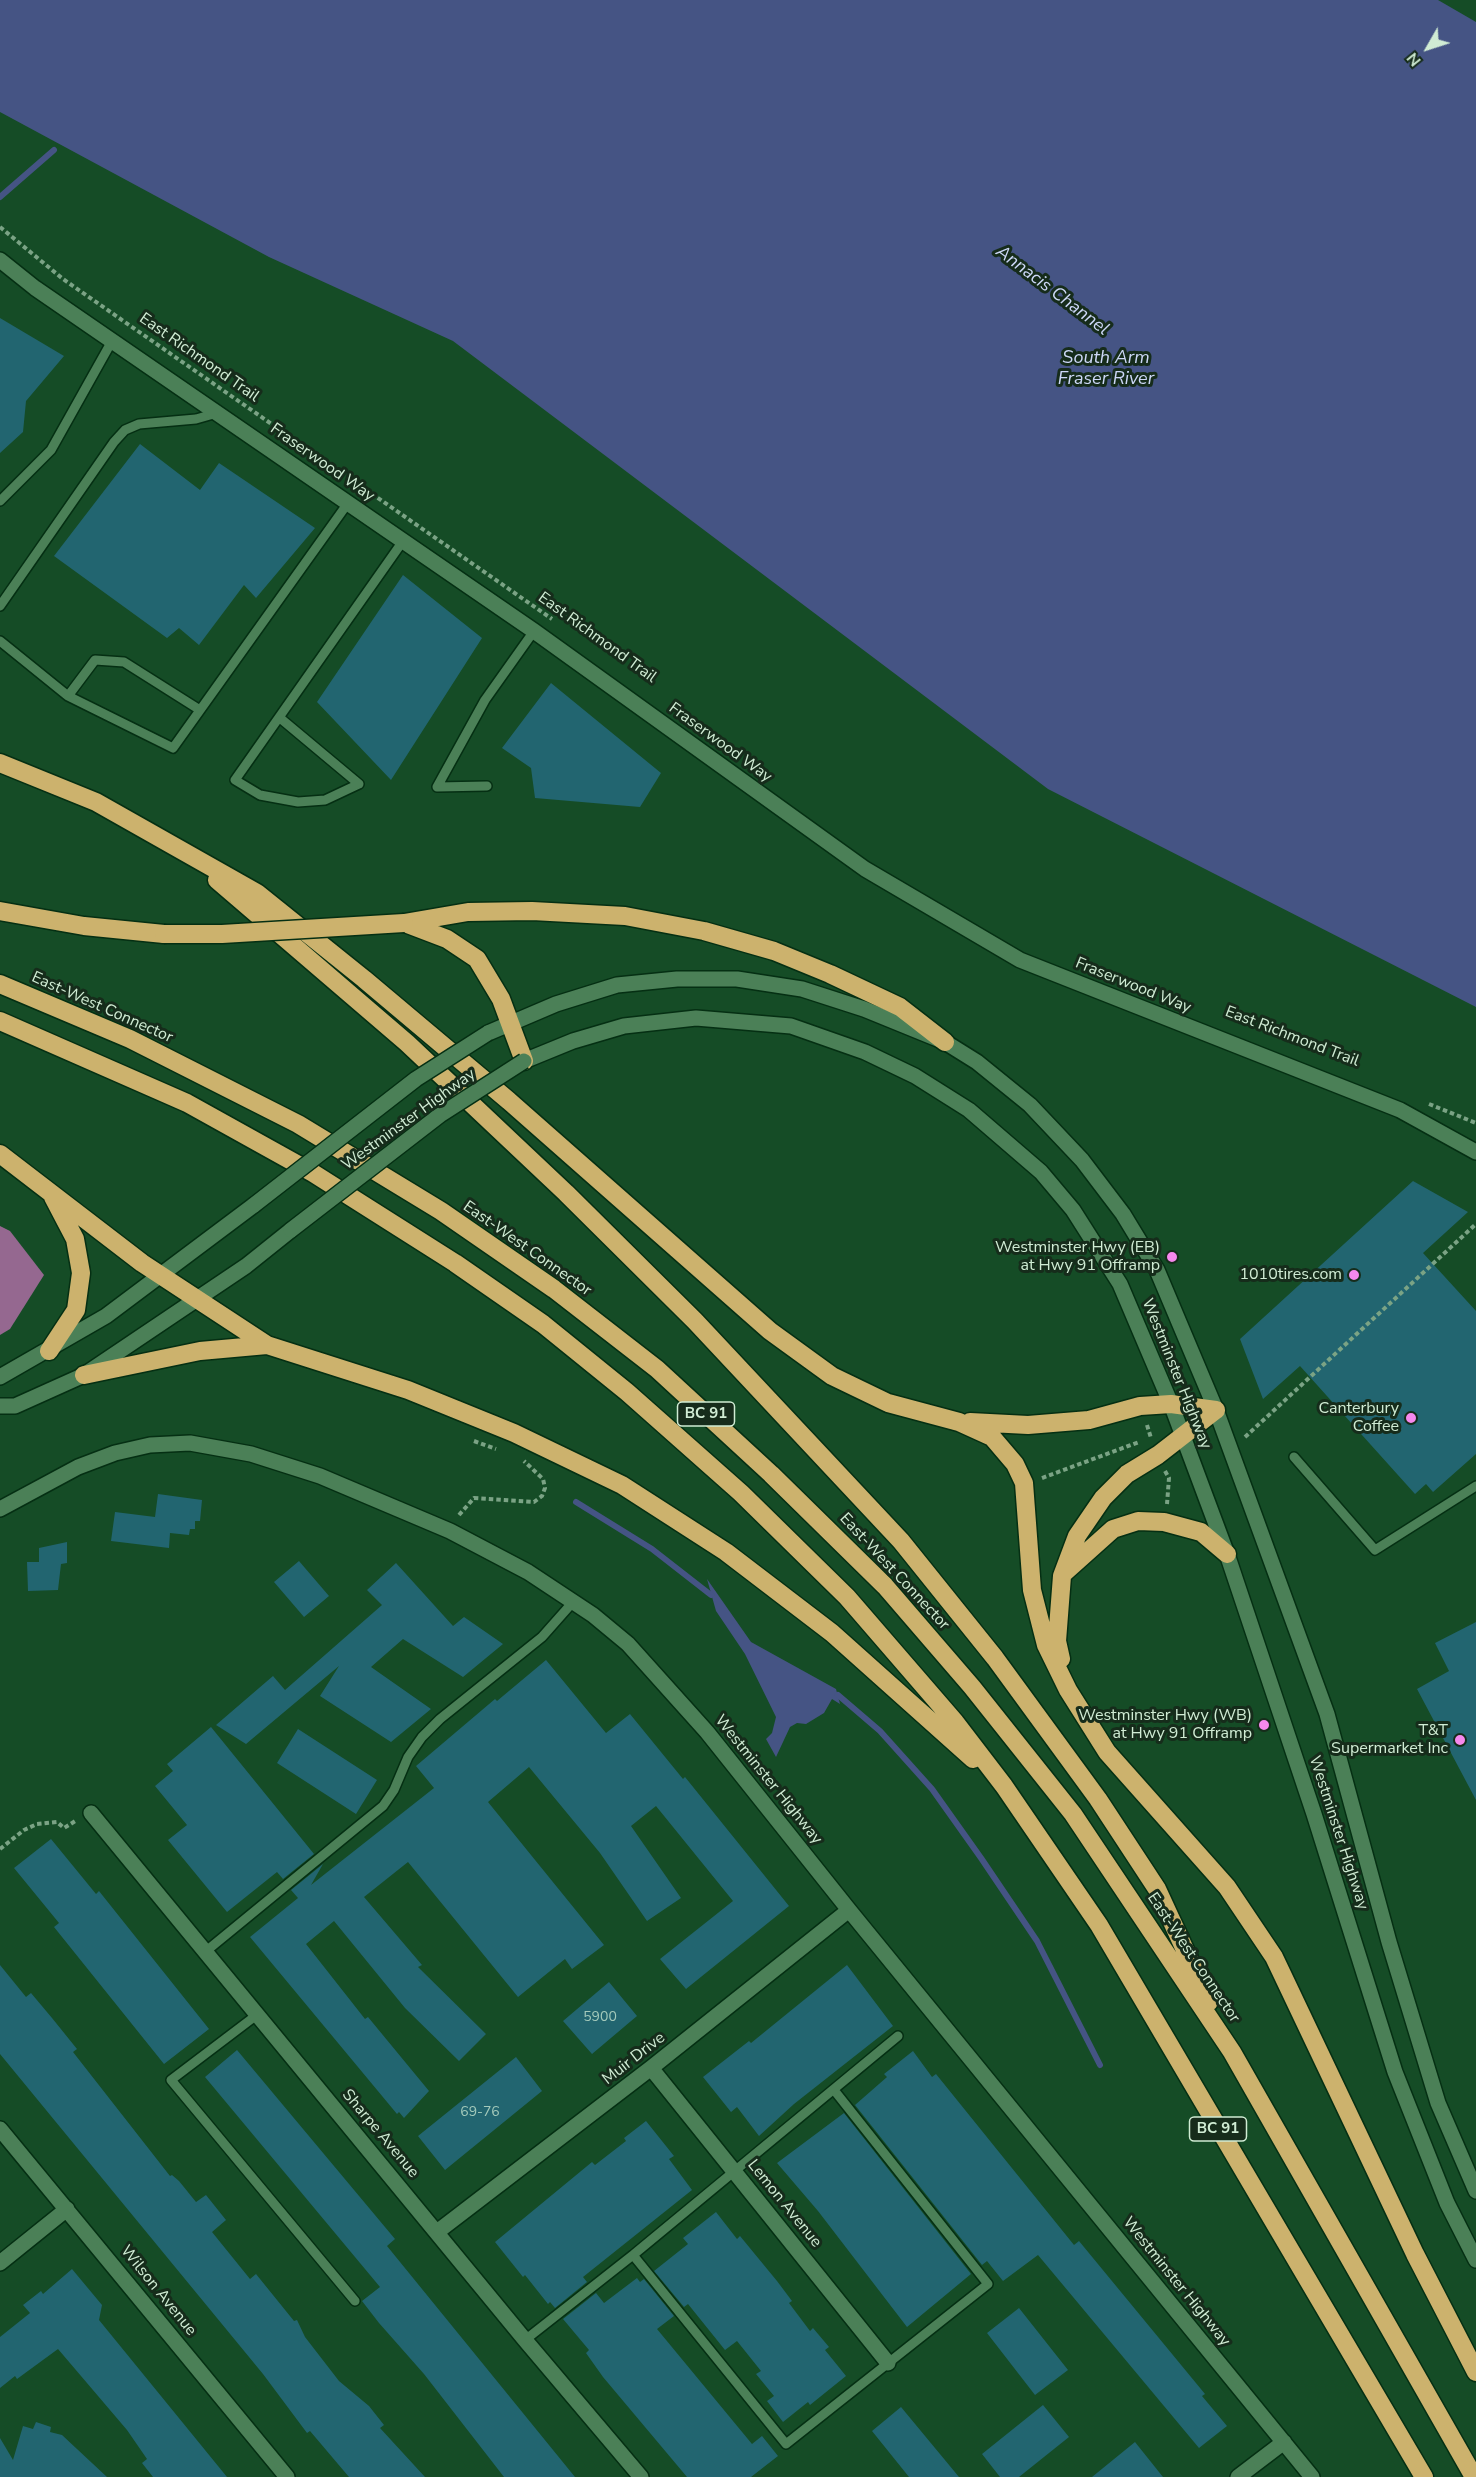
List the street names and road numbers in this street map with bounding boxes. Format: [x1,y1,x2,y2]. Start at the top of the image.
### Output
street label: East Richmond Trail [135,309,263,407]
street label: Fraserwood Way [266,420,378,506]
street label: East Richmond Trail [534,588,660,688]
street label: Fraserwood Way [665,699,775,787]
street label: Fraserwood Way [1072,954,1194,1018]
street label: East-West Connector [28,968,176,1048]
street label: East Richmond Trail [1222,1003,1362,1071]
street label: Westminster Highway [338,1065,480,1175]
street label: East-West Connector [459,1197,595,1301]
street label: Westminster Highway [1137,1296,1215,1452]
road number: BC 91 [678,1402,734,1426]
street label: East-West Connector [835,1510,953,1634]
street label: Westminster Highway [710,1712,826,1848]
street label: Westminster Highway [1304,1754,1372,1912]
street label: East-West Connector [1142,1889,1244,2027]
street label: Muir Drive [599,2029,669,2089]
street label: Sharpe Avenue [337,2086,423,2182]
road number: BC 91 [1190,2117,1246,2141]
street label: Lemon Avenue [743,2156,825,2252]
street label: Westminster Highway [1118,2214,1234,2350]
street label: Wilson Avenue [116,2242,200,2340]

